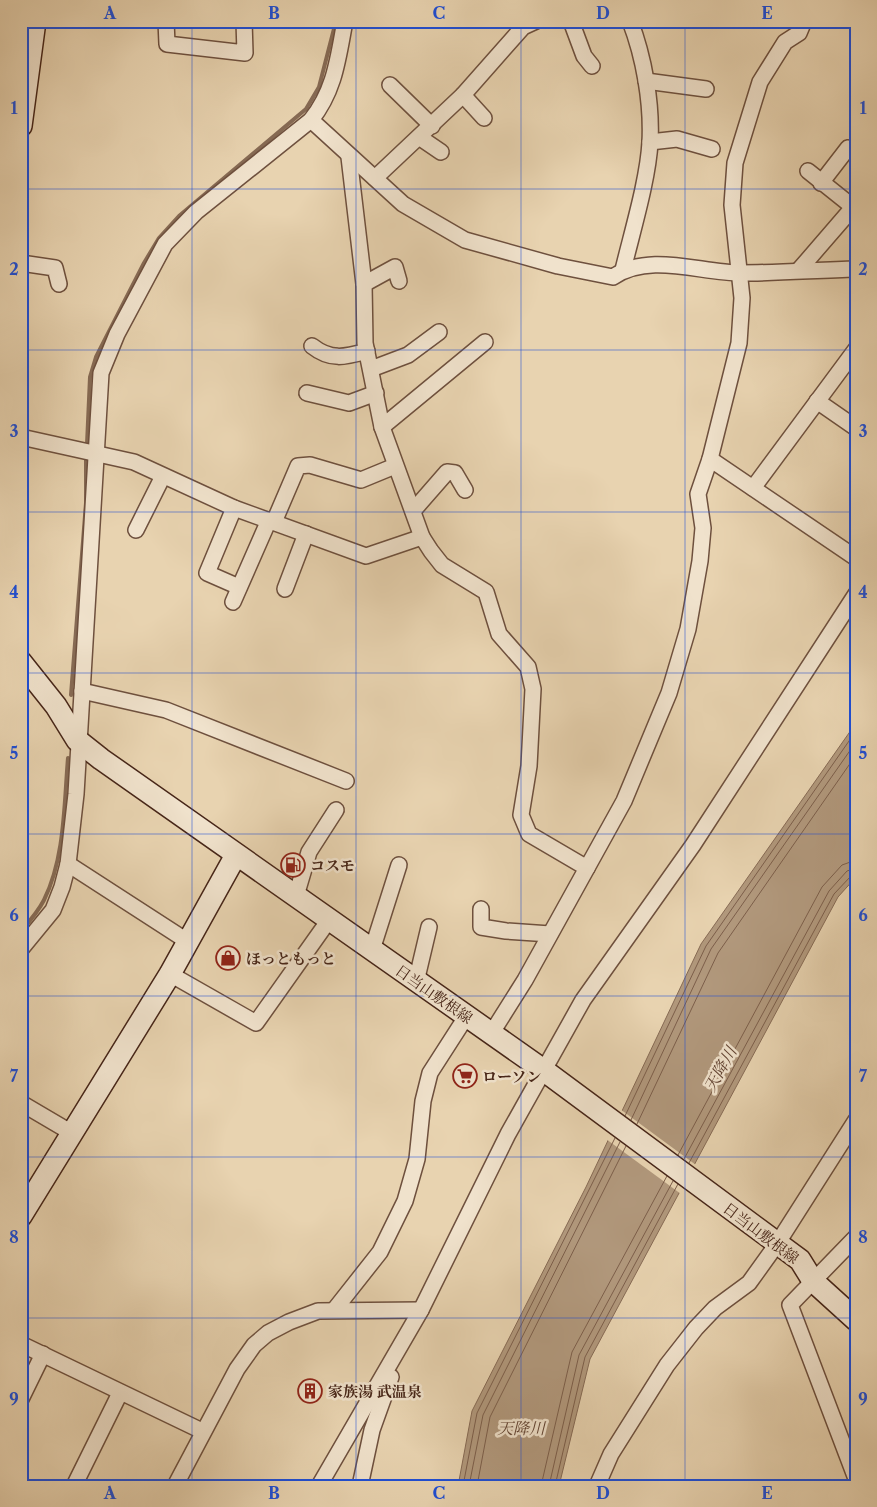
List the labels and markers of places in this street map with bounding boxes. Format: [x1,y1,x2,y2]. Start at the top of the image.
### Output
fuel station icon: コスモ [280,852,306,878]
place label: コスモ [310,856,355,875]
shop icon: ほっともっと [215,945,241,971]
place label: ほっともっと [246,949,336,968]
supermarket icon: ローソン [452,1063,478,1089]
place label: ローソン [482,1067,541,1086]
building icon: 家族湯 武温泉 [297,1378,323,1404]
place label: 家族湯 武温泉 [328,1382,422,1401]

